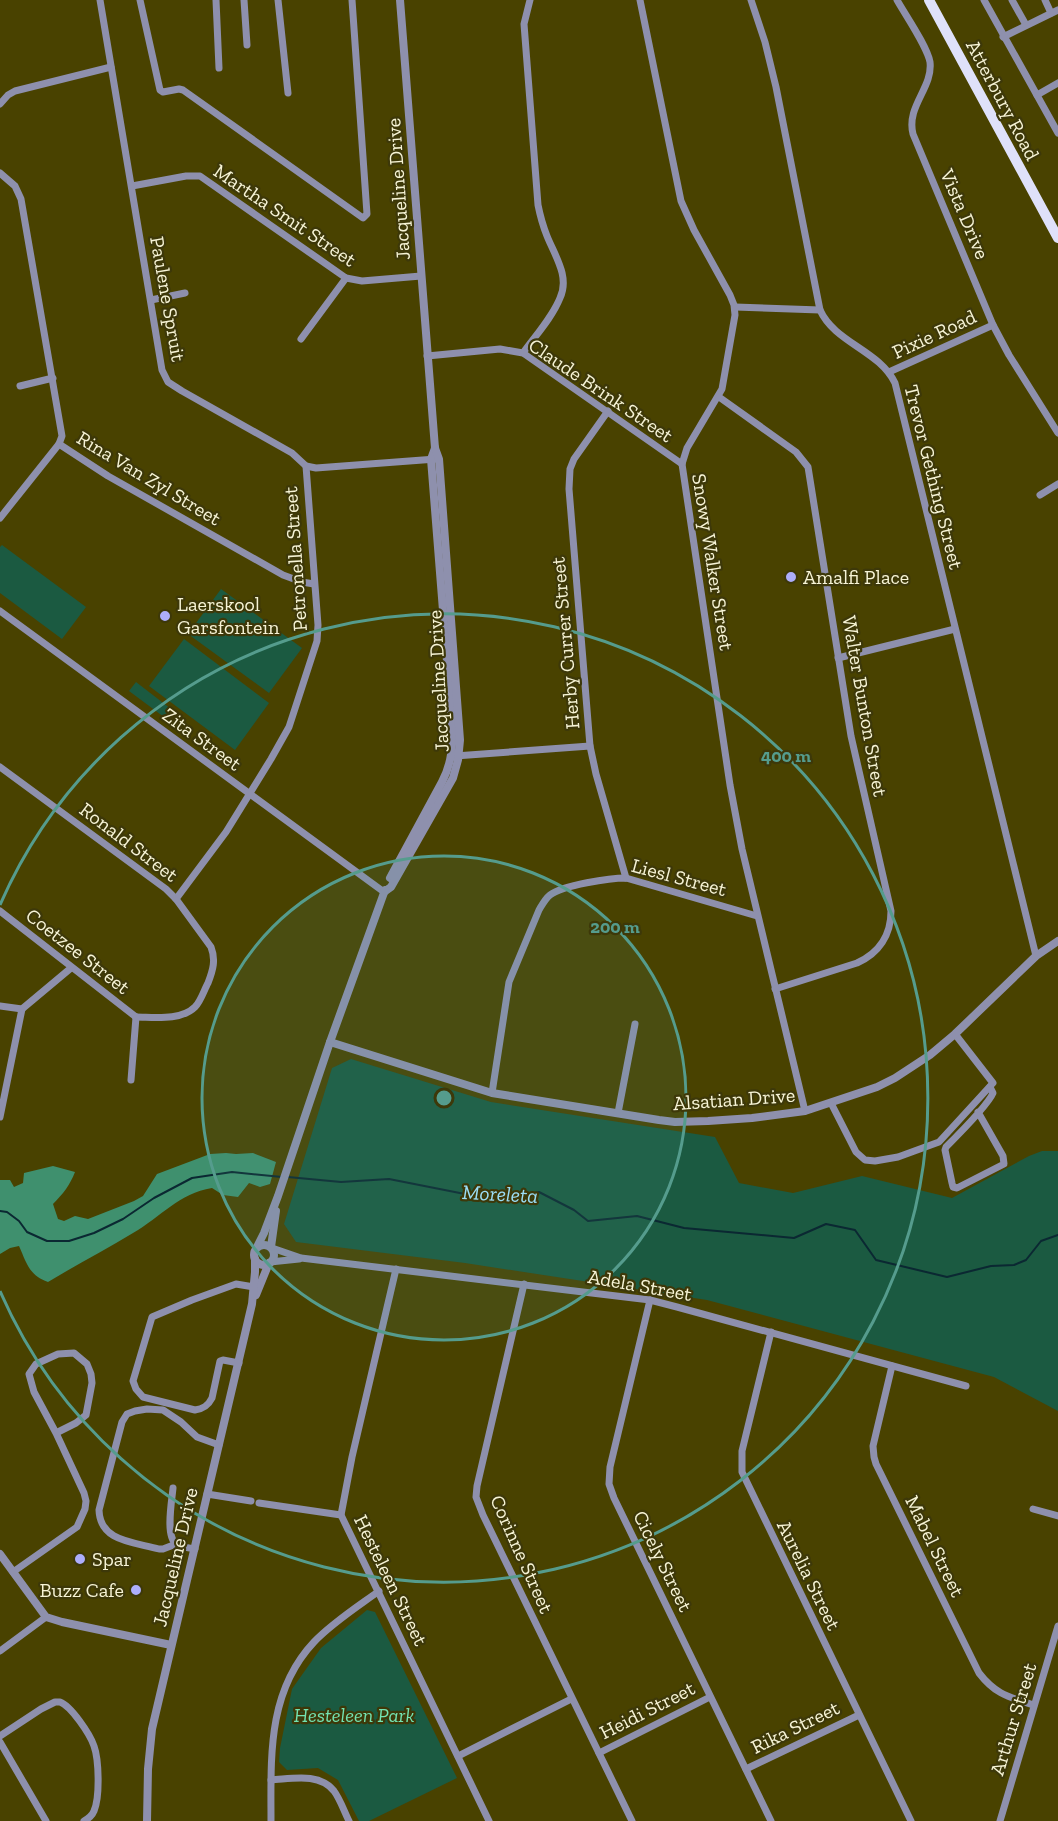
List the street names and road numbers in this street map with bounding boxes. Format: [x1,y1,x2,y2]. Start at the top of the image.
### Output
street label: Atterbury Road [961,36,1045,164]
street label: Jacqueline Drive [381,117,415,261]
street label: Martha Smit Street [209,158,361,272]
street label: Vista Drive [935,164,995,263]
street label: Paulene Spruit [145,235,191,364]
street label: Pixie Road [888,304,980,364]
street label: Claude Brink Street [524,333,678,448]
street label: Trevor Gething Street [899,382,969,572]
street label: Rina Van Zyl Street [73,426,226,531]
street label: Snowy Walker Street [687,472,739,653]
street label: Petronella Street [278,485,312,632]
street label: Herby Currer Street [545,555,584,730]
street label: Jacqueline Drive [422,609,454,753]
street label: Walter Bunton Street [837,614,893,799]
street label: Zita Street [158,702,247,776]
street label: Ronald Street [75,797,183,887]
street label: Liesl Street [629,853,730,901]
street label: Coetzee Street [21,903,135,999]
street label: Alsatian Drive [672,1083,796,1115]
street label: Adela Street [586,1264,695,1306]
street label: Jacqueline Drive [147,1485,203,1629]
street label: Corinne Street [485,1491,559,1617]
street label: Mabel Street [900,1491,970,1601]
street label: Cicely Street [628,1507,698,1616]
street label: Hesteleen Street [349,1511,433,1650]
street label: Aurelia Street [772,1516,846,1634]
street label: Arthur Street [984,1659,1042,1778]
street label: Heidi Street [595,1676,699,1744]
street label: Rika Street [747,1695,844,1759]

